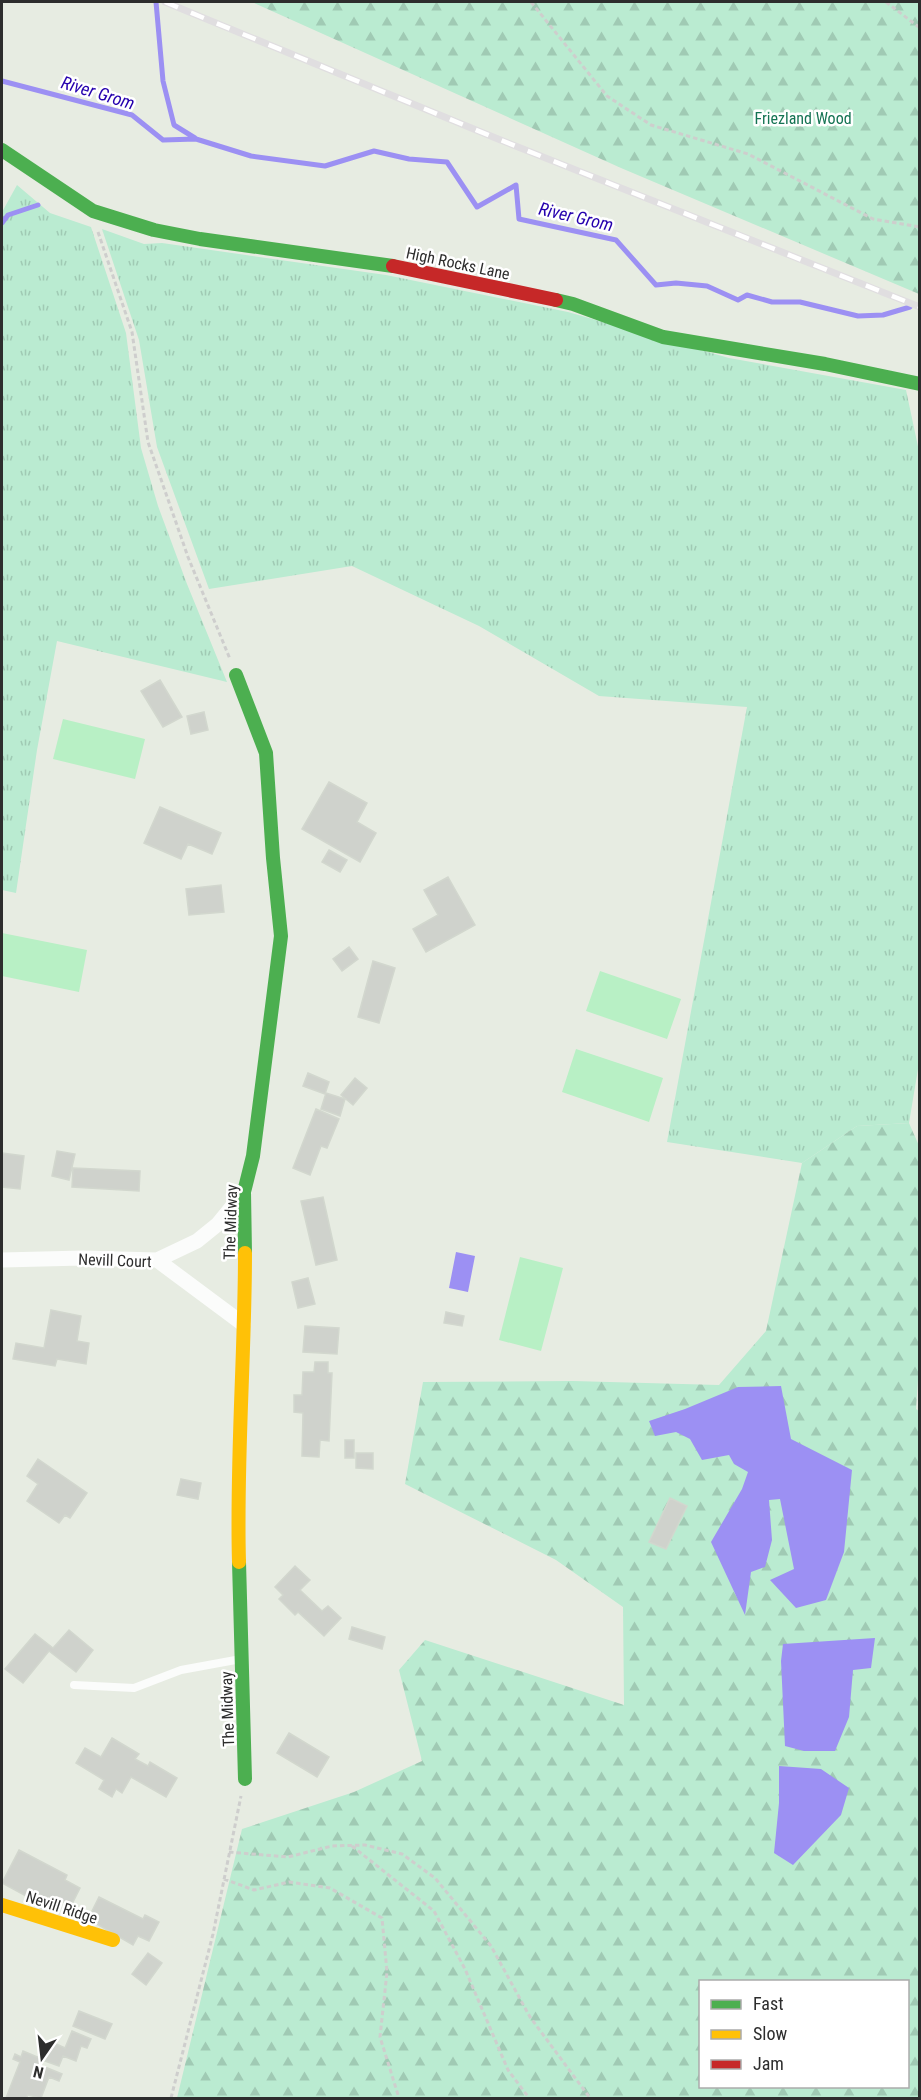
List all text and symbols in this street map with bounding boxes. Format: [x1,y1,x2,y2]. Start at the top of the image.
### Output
water label: River Grom [59,71,137,114]
park label: Friezland Wood [754,109,852,128]
water label: River Grom [537,198,615,235]
street label: High Rocks Lane [404,243,511,284]
street label: The Midway [220,1184,241,1260]
street label: Nevill Court [78,1250,152,1271]
street label: The Midway [217,1671,238,1747]
street label: Nevill Ridge [24,1887,100,1928]
legend [699,1980,909,2088]
text: Fast [753,1993,784,2014]
text: Slow [753,2023,788,2044]
north arrow [12,2028,72,2088]
text: Jam [753,2053,784,2074]
text: N [31,2062,46,2082]

